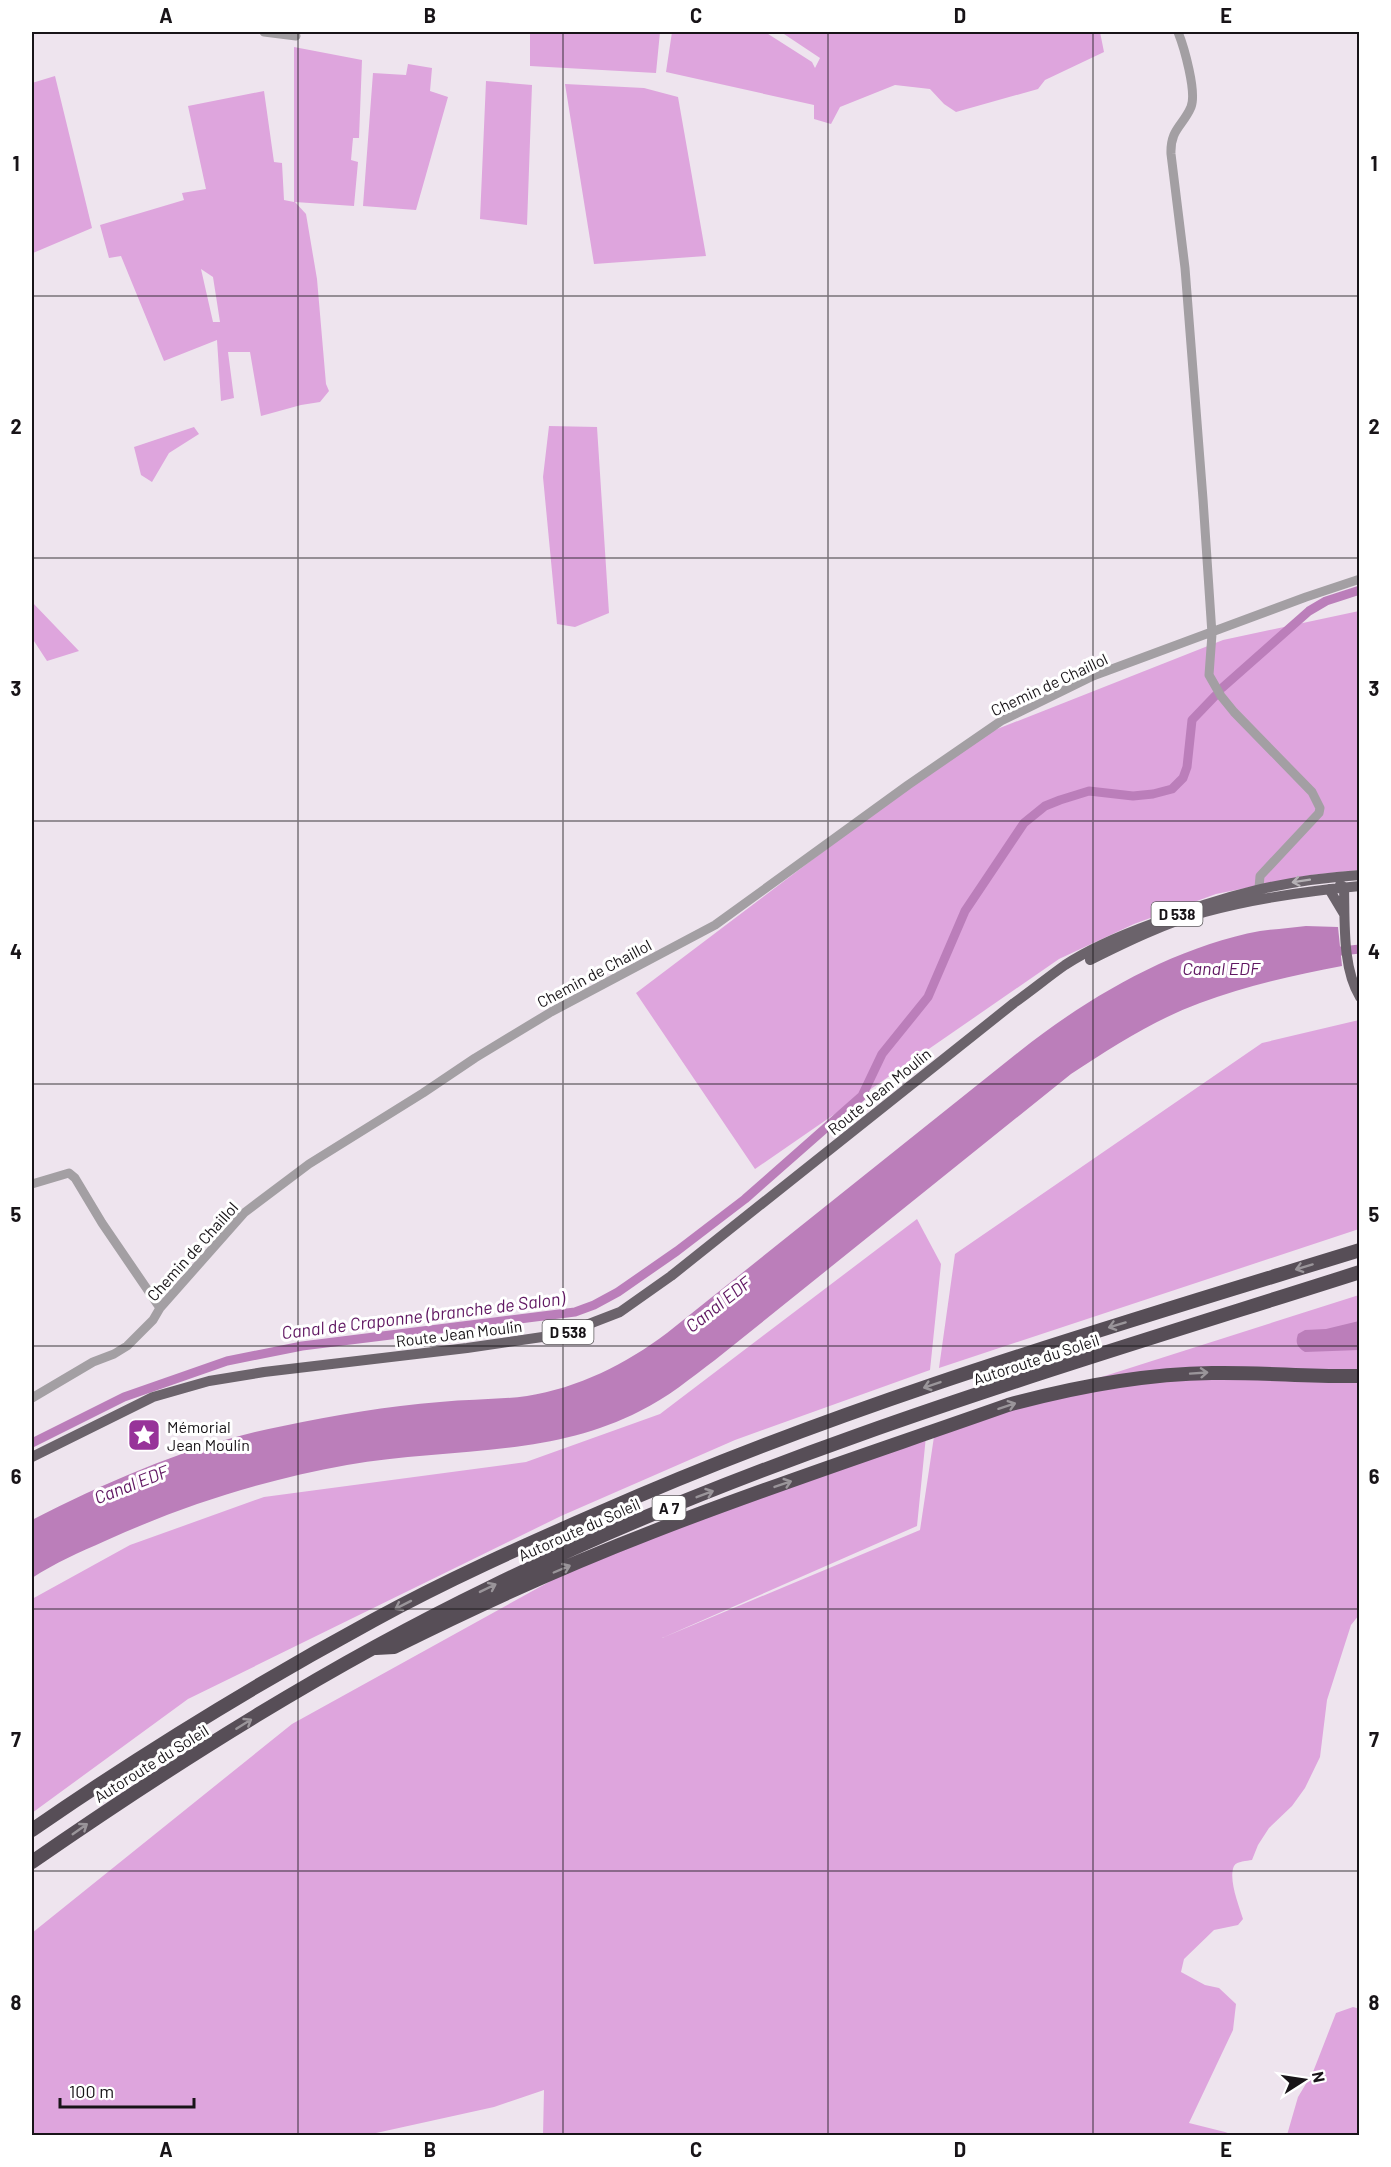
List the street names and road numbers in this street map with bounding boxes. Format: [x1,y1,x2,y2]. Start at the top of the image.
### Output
street label: Chemin de Chaillol [988,649,1110,719]
road number: D 538 [1152,902,1202,926]
street label: Chemin de Chaillol [534,935,654,1011]
street label: Route Jean Moulin [824,1044,934,1138]
street label: Chemin de Chaillol [143,1198,241,1304]
street label: Route Jean Moulin [395,1316,523,1350]
road number: D 538 [542,1320,594,1344]
street label: Autoroute du Soleil [971,1330,1101,1388]
street label: Autoroute du Soleil [515,1494,643,1564]
road number: A 7 [652,1496,686,1520]
street label: Autoroute du Soleil [90,1720,212,1806]

